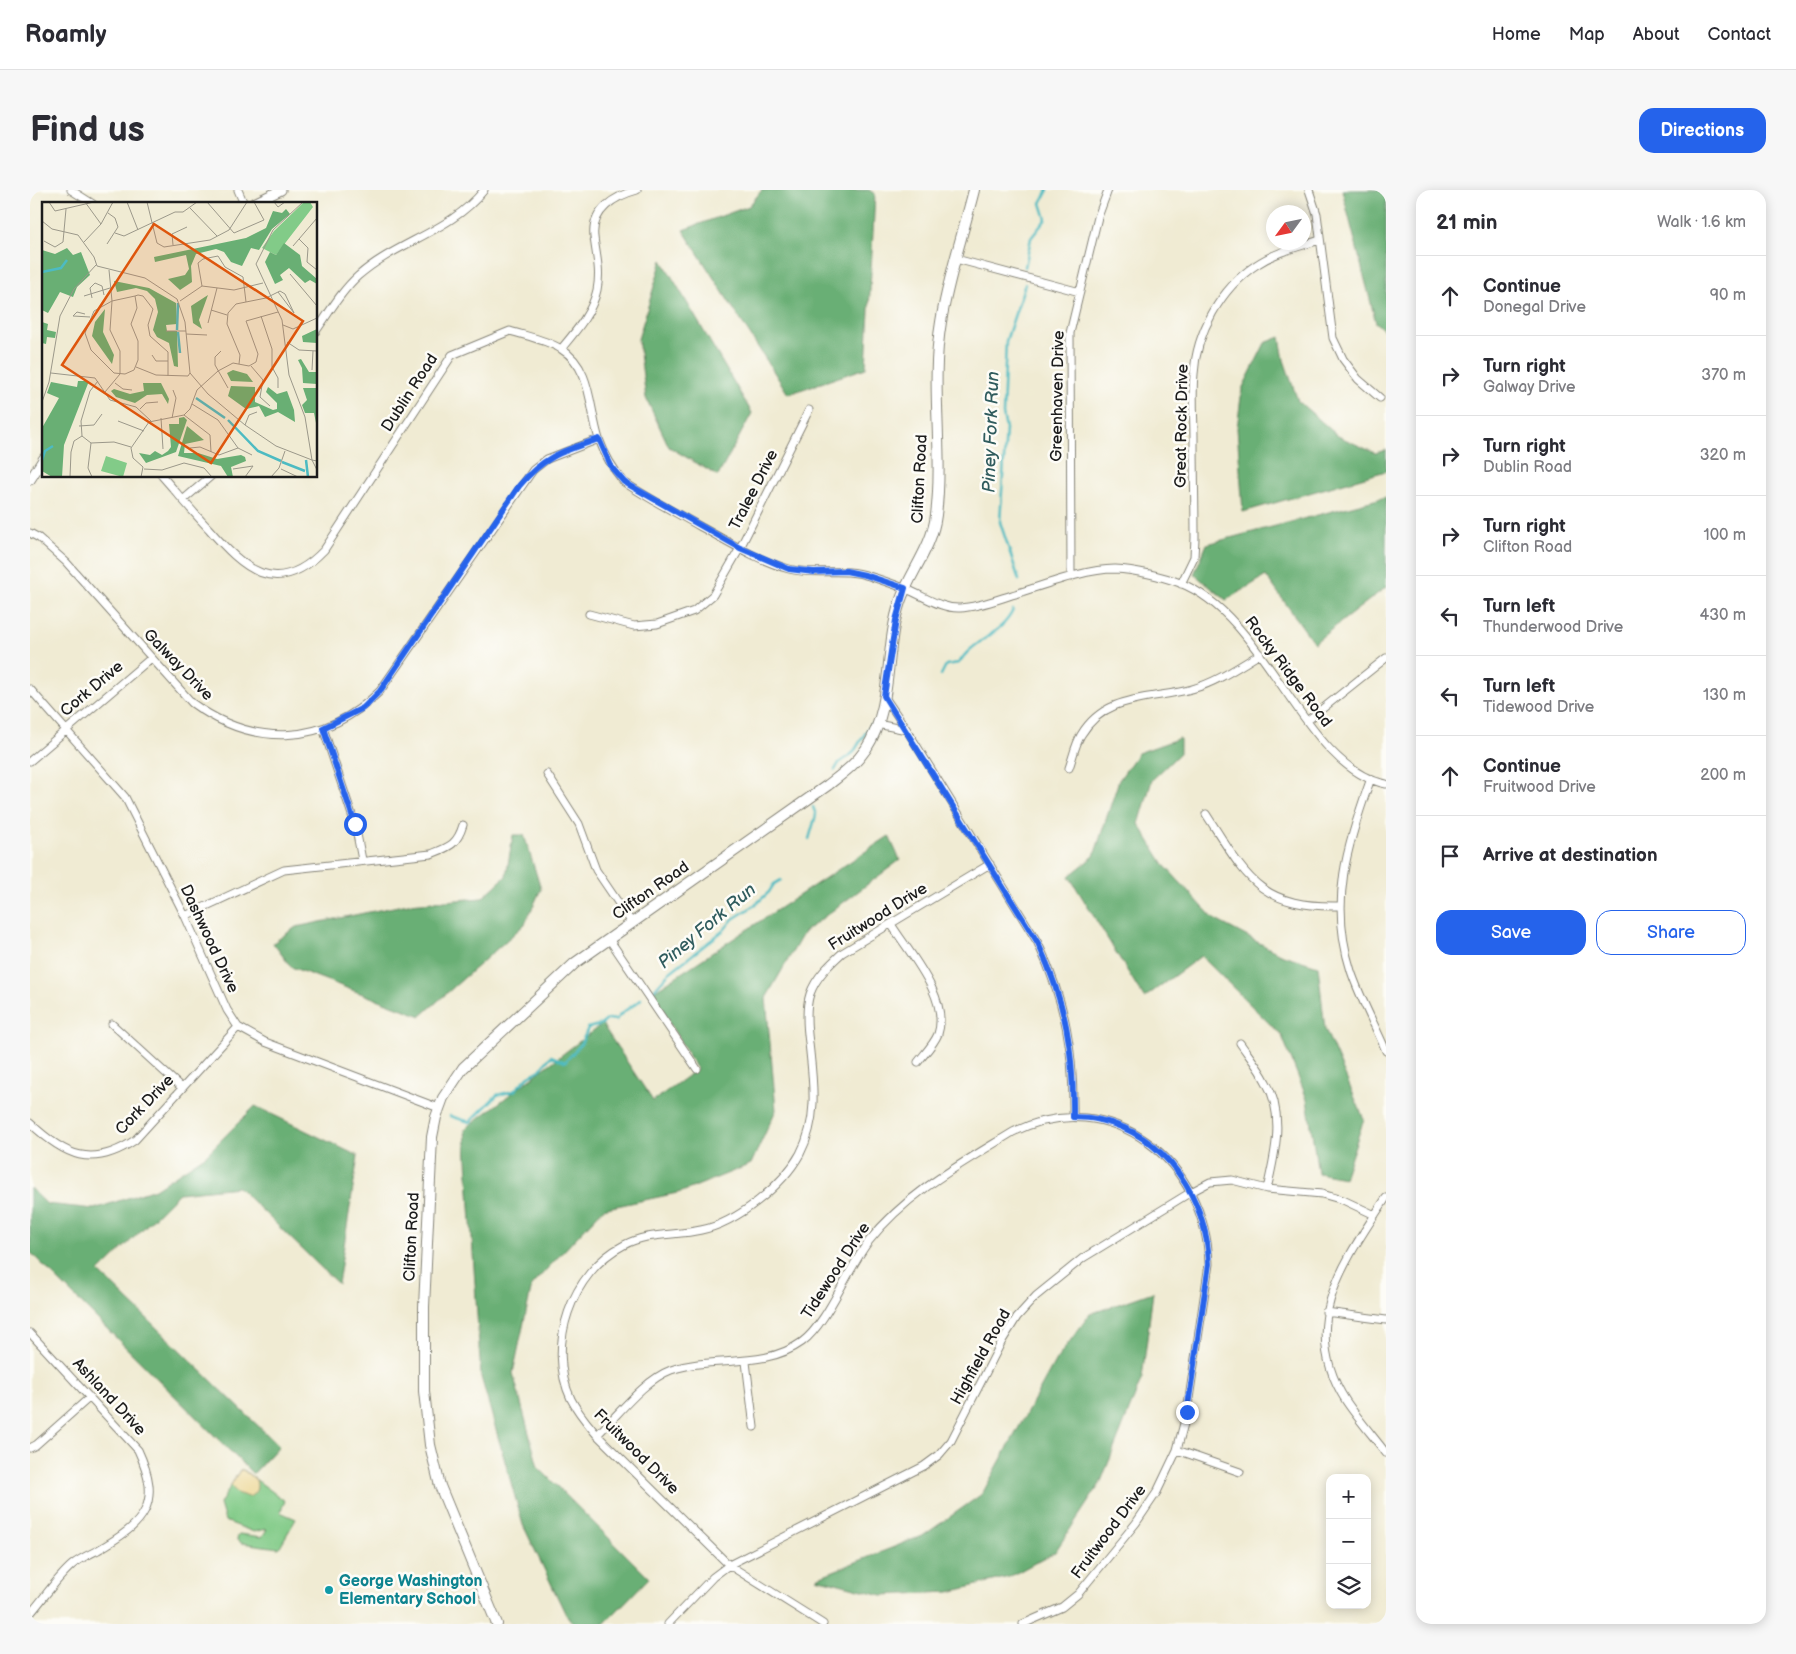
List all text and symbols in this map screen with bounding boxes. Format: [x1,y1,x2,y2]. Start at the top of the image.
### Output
text: Roamly [25,20,106,49]
text: Home [1492,24,1541,45]
text: Map [1569,24,1605,45]
text: About [1633,24,1680,45]
text: Contact [1708,24,1771,45]
button: Directions [1639,108,1766,153]
text: Find us [30,109,145,152]
inset map [42,202,318,478]
north arrow [1266,205,1311,250]
text: 21 min [1436,210,1497,235]
text: Walk · 1.6 km [1657,213,1746,232]
text: Continue [1483,275,1561,298]
icon: ahead [1436,282,1464,310]
text: 90 m [1710,286,1746,305]
text: Donegal Drive [1483,298,1586,317]
street label: Greenhaven Drive [1047,330,1069,462]
street label: Dublin Road [378,351,442,435]
text: Turn right [1483,355,1566,378]
icon: right [1436,362,1464,390]
street label: Great Rock Drive [1171,363,1193,488]
text: 370 m [1701,366,1746,385]
water label: Piney Fork Run [978,371,1004,493]
text: Galway Drive [1483,378,1575,397]
street label: Clifton Road [908,434,932,524]
text: Turn right [1483,435,1566,458]
icon: right [1436,442,1464,470]
street label: Tralee Drive [726,446,783,533]
text: 320 m [1700,446,1746,465]
text: Dublin Road [1483,458,1572,477]
text: Turn right [1483,515,1566,538]
icon: right [1436,522,1464,550]
text: 100 m [1703,526,1746,545]
text: Clifton Road [1483,538,1572,557]
text: Turn left [1483,595,1555,618]
icon: left [1436,602,1464,630]
text: 430 m [1699,606,1746,625]
street label: Rocky Ridge Road [1240,613,1336,731]
text: Thunderwood Drive [1483,618,1623,637]
street label: Galway Drive [139,625,217,705]
street label: Cork Drive [57,657,128,721]
text: Turn left [1483,675,1555,698]
icon: left [1436,682,1464,710]
text: 130 m [1703,686,1746,705]
text: Tidewood Drive [1483,698,1594,717]
text: Continue [1483,755,1561,778]
icon: ahead [1436,762,1464,790]
text: 200 m [1700,766,1746,785]
text: Fruitwood Drive [1483,778,1596,797]
route start [344,813,367,836]
icon: arrive [1436,842,1464,870]
text: Arrive at destination [1483,844,1658,867]
street label: Clifton Road [609,858,693,924]
water label: Piney Fork Run [654,879,760,973]
street label: Fruitwood Drive [825,879,931,955]
street label: Dashwood Drive [176,882,243,997]
button: Save [1436,910,1586,955]
button: Share [1596,910,1746,955]
street label: Cork Drive [112,1071,179,1139]
street label: Clifton Road [400,1192,424,1282]
street label: Tidewood Drive [798,1219,875,1323]
street label: Highfield Road [947,1306,1015,1408]
street label: Ashland Drive [68,1354,150,1440]
route end [1176,1401,1199,1424]
street label: Fruitwood Drive [589,1405,683,1499]
map controls [1326,1474,1371,1609]
button: + [1326,1474,1371,1519]
street label: Fruitwood Drive [1067,1481,1151,1583]
button: − [1326,1519,1371,1564]
button: layers [1326,1564,1371,1609]
place label: George Washington Elementary School [339,1572,483,1609]
marker: George Washington Elementary School [323,1584,335,1596]

